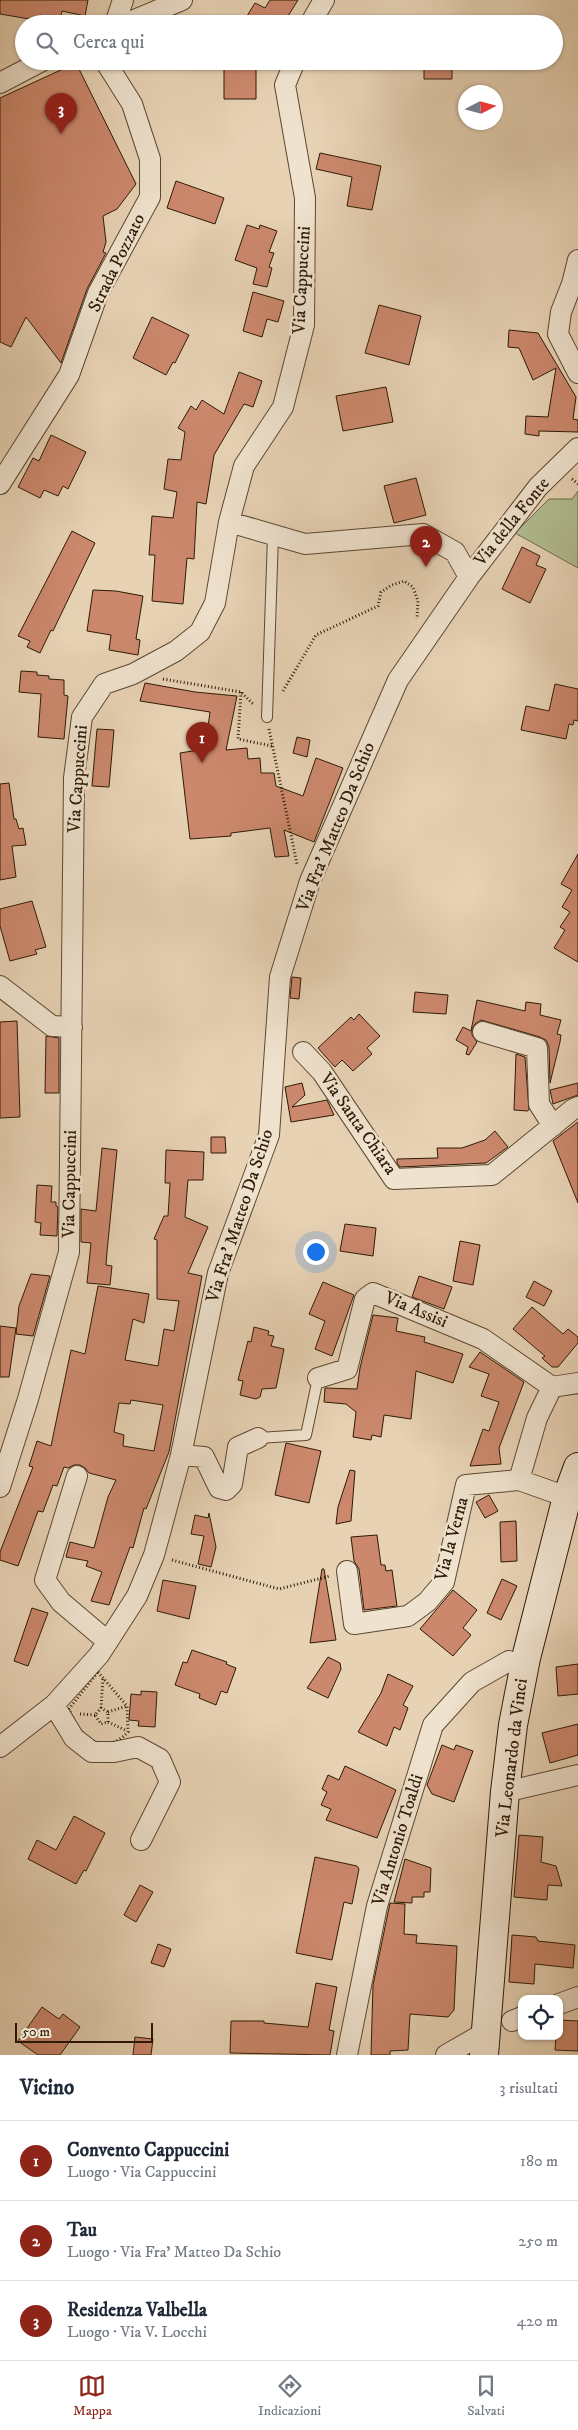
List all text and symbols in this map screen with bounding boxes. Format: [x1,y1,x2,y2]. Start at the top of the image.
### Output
search box [15,15,563,70]
icon: search [33,29,61,57]
text: Cerca qui [73,31,144,54]
north arrow [458,85,503,130]
pin: 3 [45,93,77,134]
street label: Strada Pozzato [84,210,150,316]
street label: Via Cappuccini [288,226,316,335]
street label: Via della Fonte [469,473,554,572]
pin: 2 [410,526,442,567]
pin: 1 [186,722,218,763]
street label: Via Cappuccini [63,724,93,835]
street label: Via Fra' Matteo Da Schio [292,739,380,916]
street label: Via Santa Chiara [314,1068,401,1179]
street label: Via Fra' Matteo Da Schio [201,1126,278,1306]
street label: Via Cappuccini [58,1130,82,1239]
your location [303,1239,329,1265]
street label: Via Assisi [380,1287,451,1333]
street label: Via la Verna [430,1494,474,1584]
street label: Via Leonardo da Vinci [491,1677,533,1840]
street label: Via Antonio Toaldi [367,1772,428,1909]
map controls [518,1995,563,2040]
button: locate [518,1995,563,2040]
scale bar [15,2020,152,2043]
text: 50 m [22,2023,50,2041]
text: Vicino [20,2075,74,2101]
text: 3 risultati [500,2078,558,2098]
text: Convento Cappuccini [67,2139,229,2162]
text: 1 [33,2151,39,2171]
text: 180 m [520,2151,558,2171]
text: Luogo · Via Cappuccini [67,2162,216,2182]
text: Tau [67,2219,97,2242]
text: 2 [32,2231,40,2251]
text: 250 m [518,2231,558,2251]
text: Luogo · Via Fra' Matteo Da Schio [67,2242,281,2262]
text: Residenza Valbella [67,2299,207,2322]
text: 3 [33,2311,39,2331]
text: 420 m [517,2311,558,2331]
text: Luogo · Via V. Locchi [67,2322,207,2342]
tab: Mappa [73,2372,112,2420]
tab: Indicazioni [258,2372,321,2420]
tab: Salvati [467,2372,505,2420]

